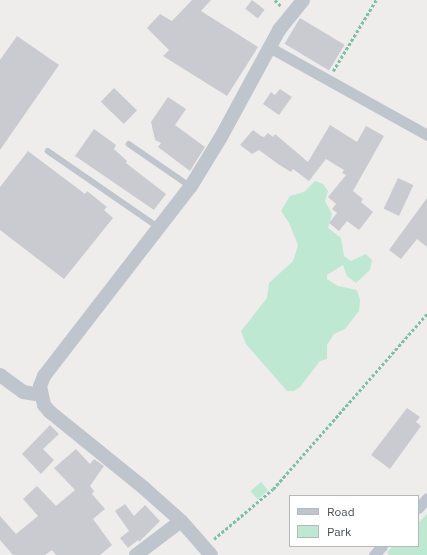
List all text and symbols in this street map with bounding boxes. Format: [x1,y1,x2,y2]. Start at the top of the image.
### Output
legend [289,495,419,547]
text: Road [327,504,355,519]
text: Park [327,524,351,539]

